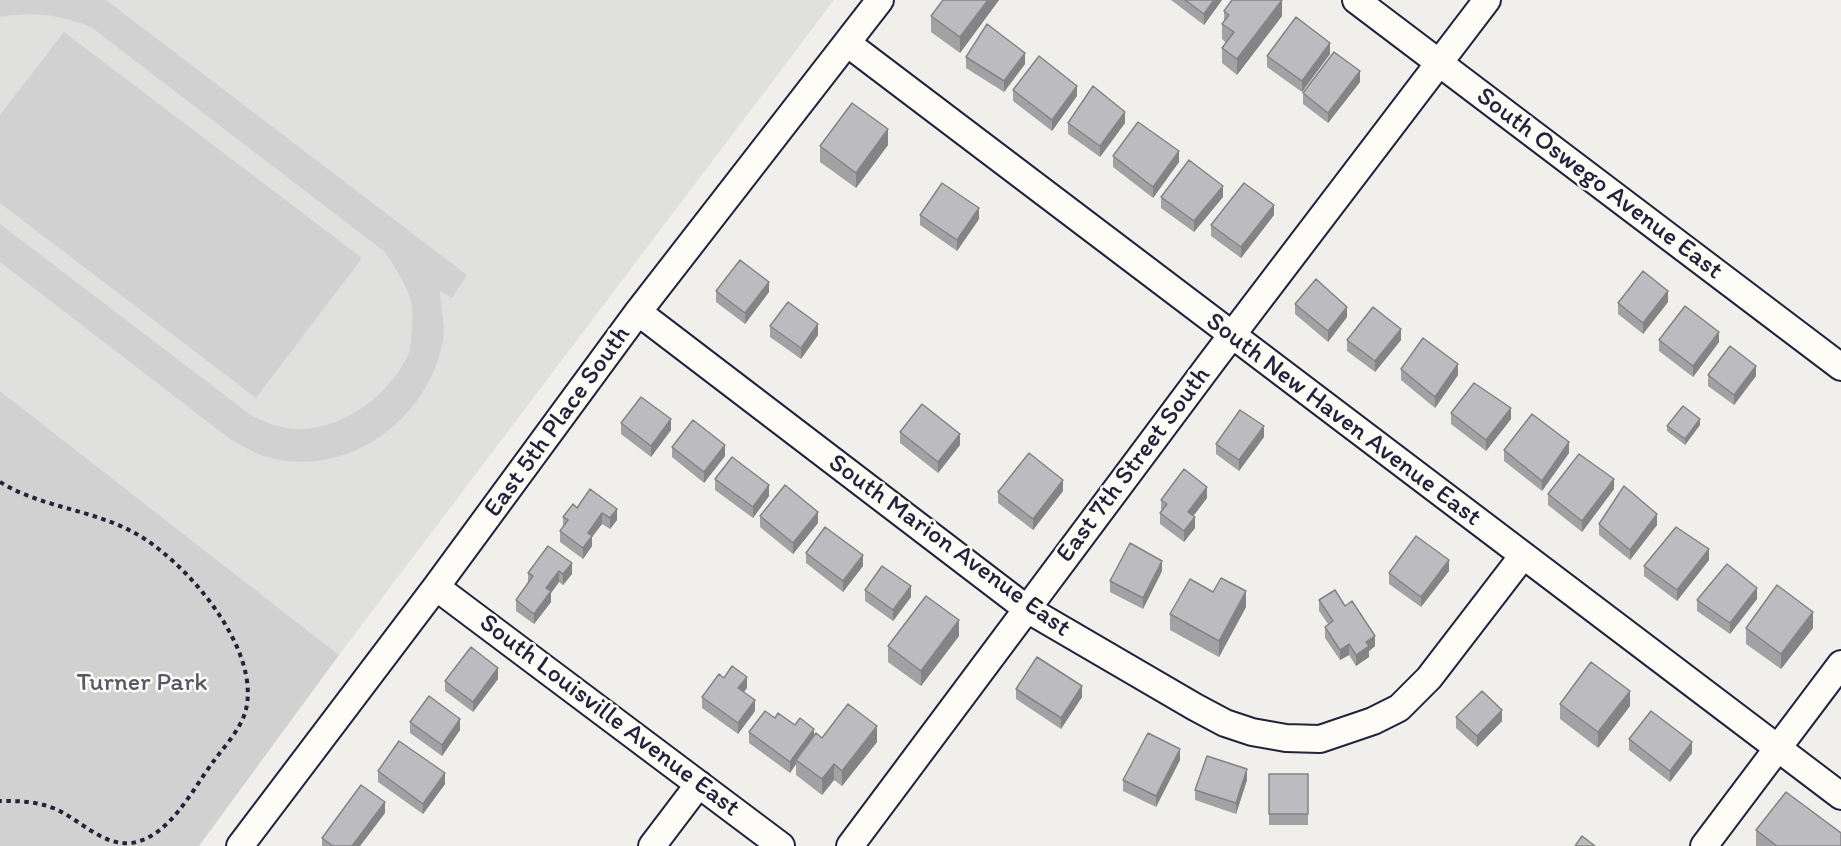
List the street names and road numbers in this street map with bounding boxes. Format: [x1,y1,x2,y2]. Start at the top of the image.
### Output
street label: South Oswego Avenue East [1470,81,1728,287]
street label: South New Haven Avenue East [1199,306,1487,534]
street label: East 5th Place South [478,320,638,524]
street label: East 7th Street South [1050,361,1218,569]
street label: South Marion Avenue East [822,448,1076,644]
street label: South Louisville Avenue East [473,608,745,824]

